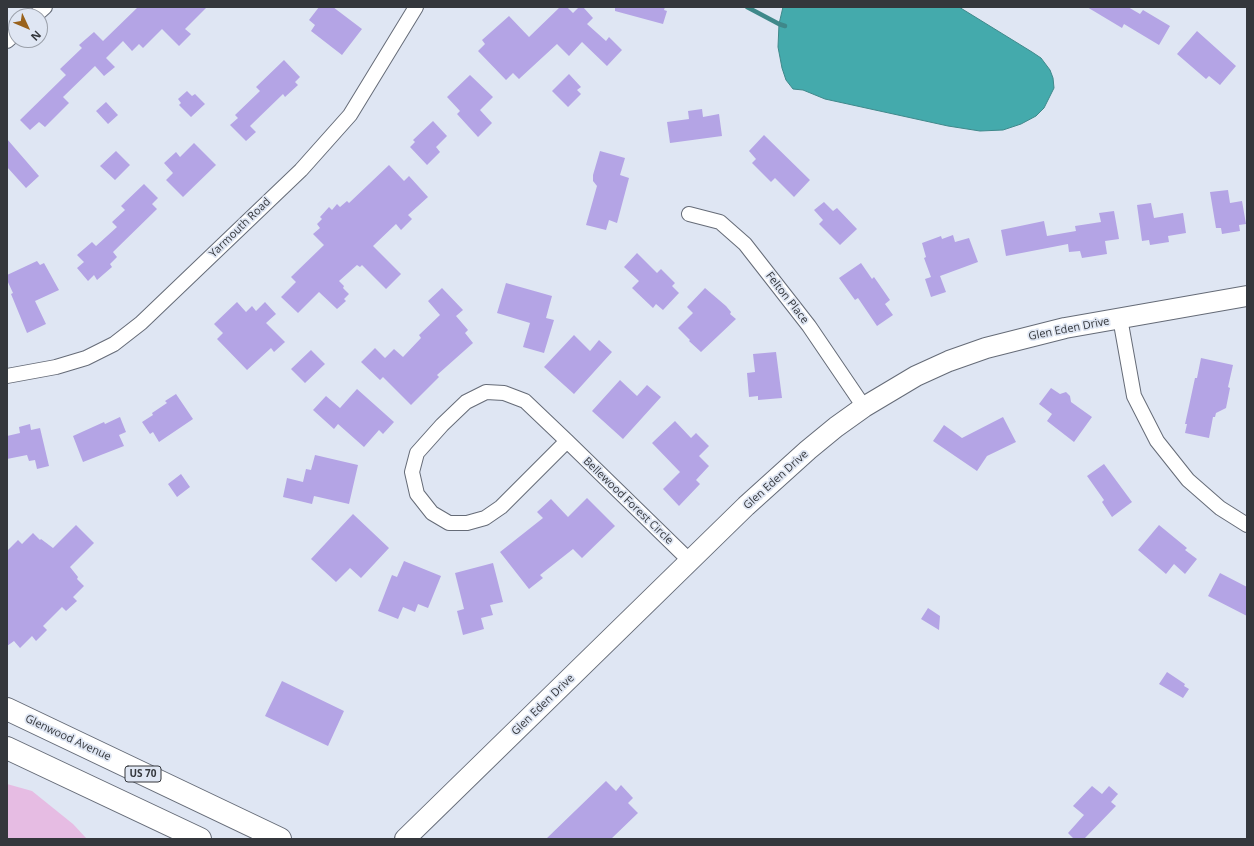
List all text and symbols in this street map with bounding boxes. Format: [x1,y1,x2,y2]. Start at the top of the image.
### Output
north arrow [8,8,48,48]
text: N [28,28,45,44]
street label: Yarmouth Road [207,195,273,261]
street label: Felton Place [763,270,811,326]
street label: Glen Eden Drive [1027,315,1111,343]
street label: Glen Eden Drive [741,448,811,512]
street label: Bellewood Forest Circle [580,455,676,547]
street label: Glen Eden Drive [509,672,577,738]
street label: Glenwood Avenue [23,712,113,764]
road number: US 70 [125,766,161,782]

